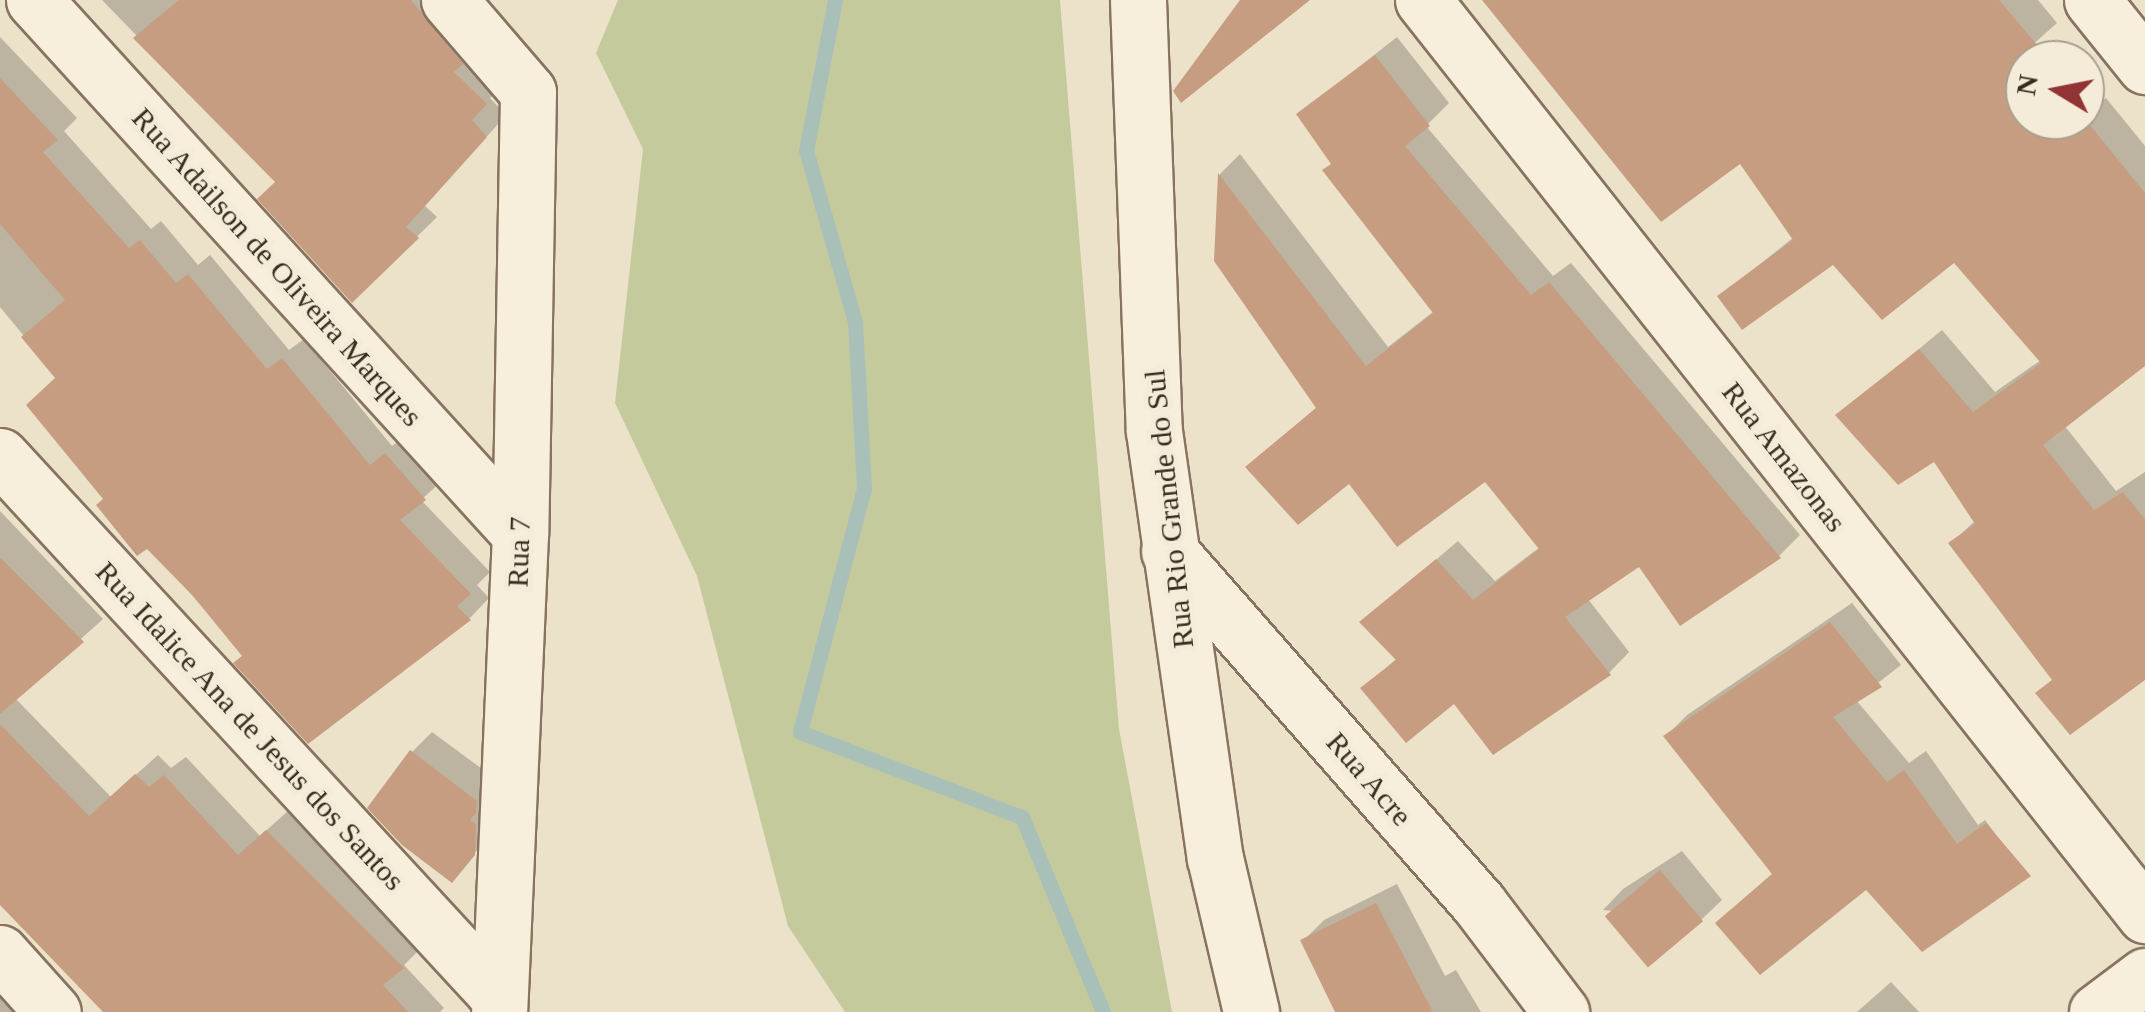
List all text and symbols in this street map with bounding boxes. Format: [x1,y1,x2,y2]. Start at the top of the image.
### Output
north arrow [2005,40,2105,140]
text: N [2010,72,2044,98]
street label: Rua Adailson de Oliveira Marques [124,100,430,434]
street label: Rua Rio Grande do Sul [1136,368,1202,650]
street label: Rua Amazonas [1714,374,1854,540]
street label: Rua 7 [500,516,538,588]
street label: Rua Idalice Ana de Jesus dos Santos [87,553,413,899]
street label: Rua Acre [1318,724,1420,834]

